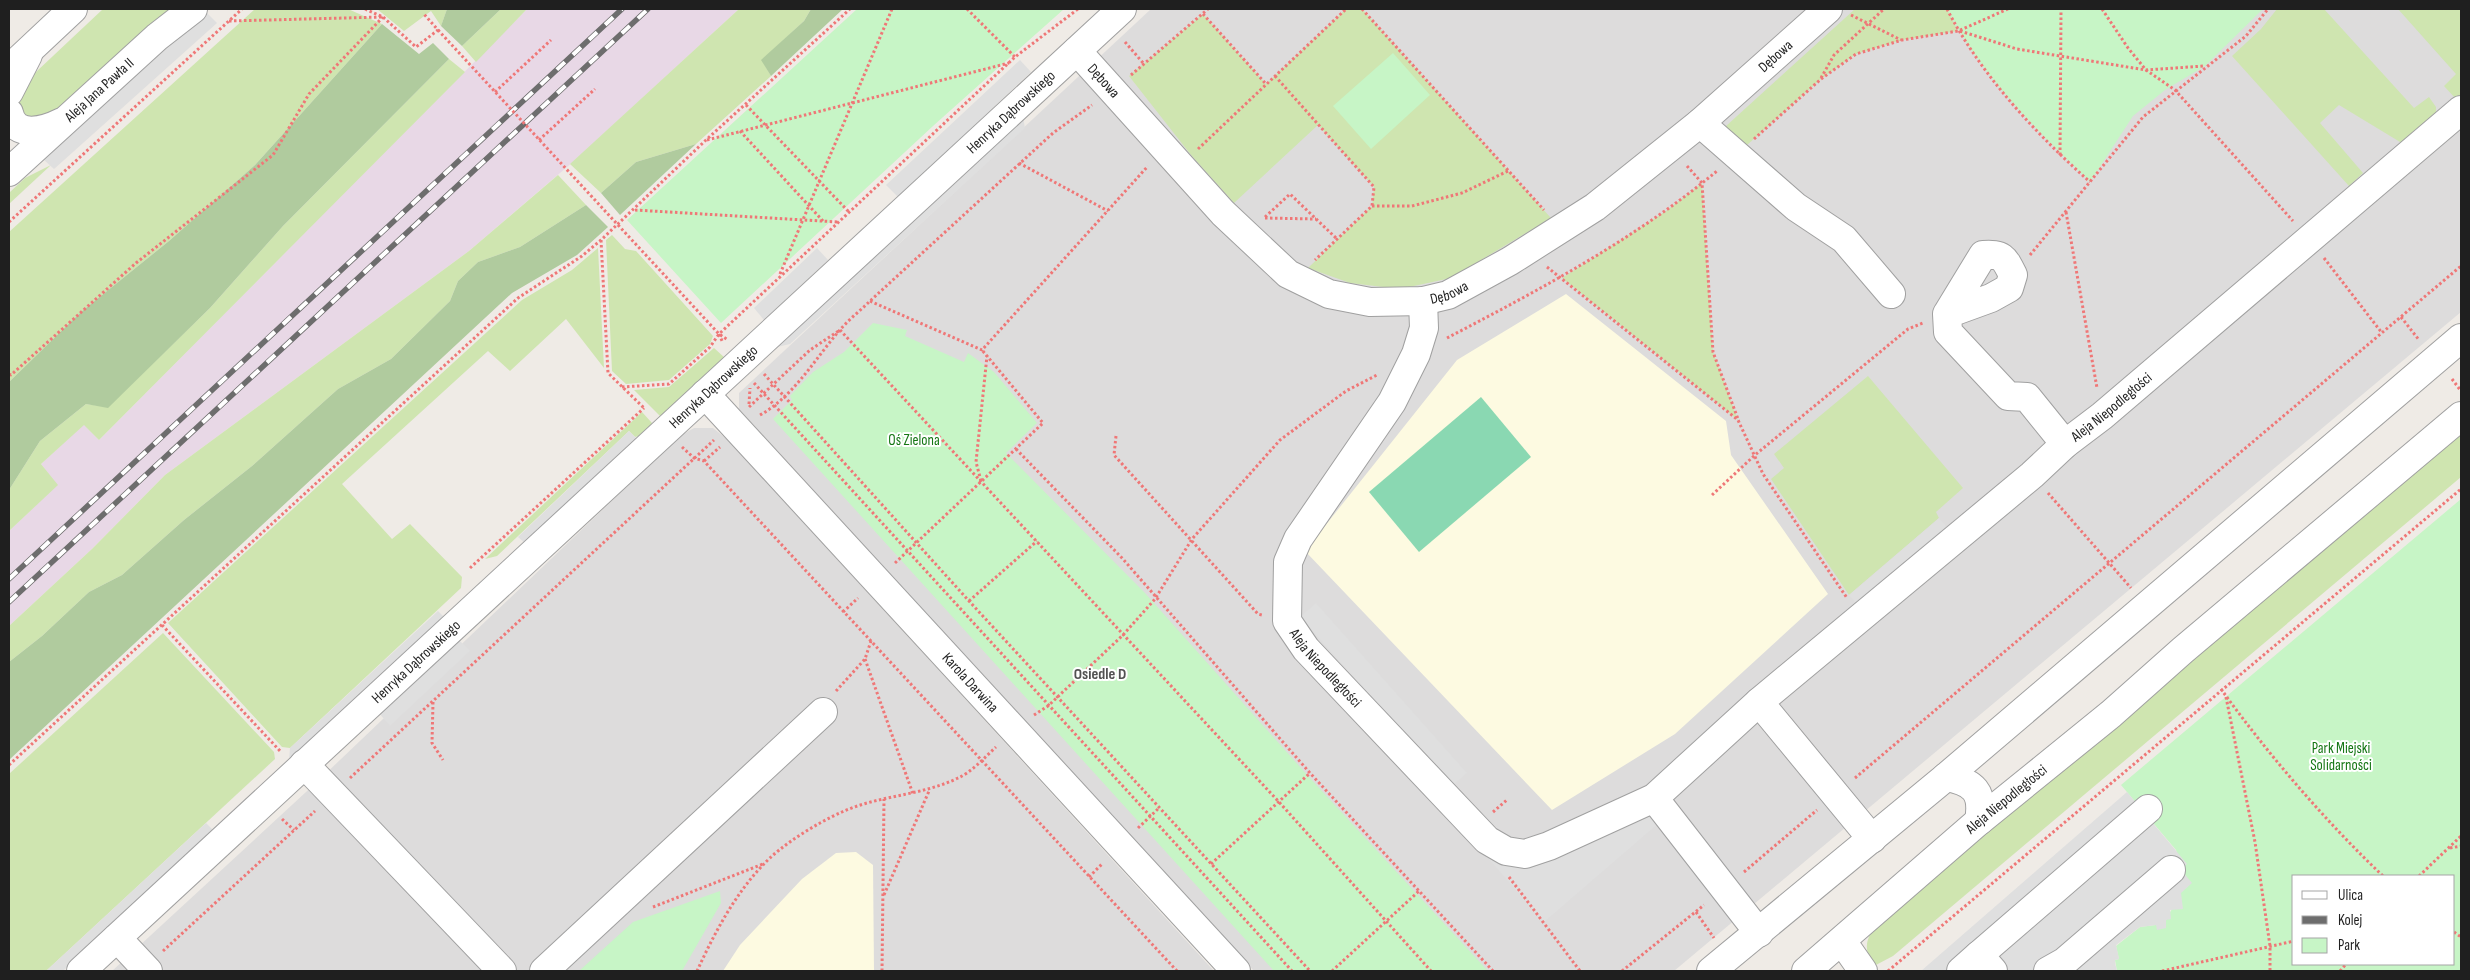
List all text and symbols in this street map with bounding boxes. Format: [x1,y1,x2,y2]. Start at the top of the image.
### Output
street label: Dębowa [1754,35,1797,76]
street label: Aleja Jana Pawła II [60,53,138,127]
street label: Dębowa [1083,60,1124,102]
street label: Henryka Dąbrowskiego [962,66,1059,158]
street label: Dębowa [1428,276,1472,308]
street label: Henryka Dąbrowskiego [665,341,762,432]
street label: Aleja Niepodległości [2066,368,2156,446]
park label: Oś Zielona [888,431,940,450]
street label: Henryka Dąbrowskiego [367,616,464,707]
street label: Aleja Niepodległości [1285,624,1366,711]
street label: Karola Darwina [938,648,1003,717]
district label: Osiedle D [1074,665,1126,684]
park label: Park Miejski Solidarności [2310,739,2372,775]
street label: Aleja Niepodległości [1961,760,2051,839]
legend [2292,875,2455,965]
text: Ulica [2338,886,2363,905]
text: Kolej [2338,911,2363,930]
text: Park [2338,936,2360,955]

